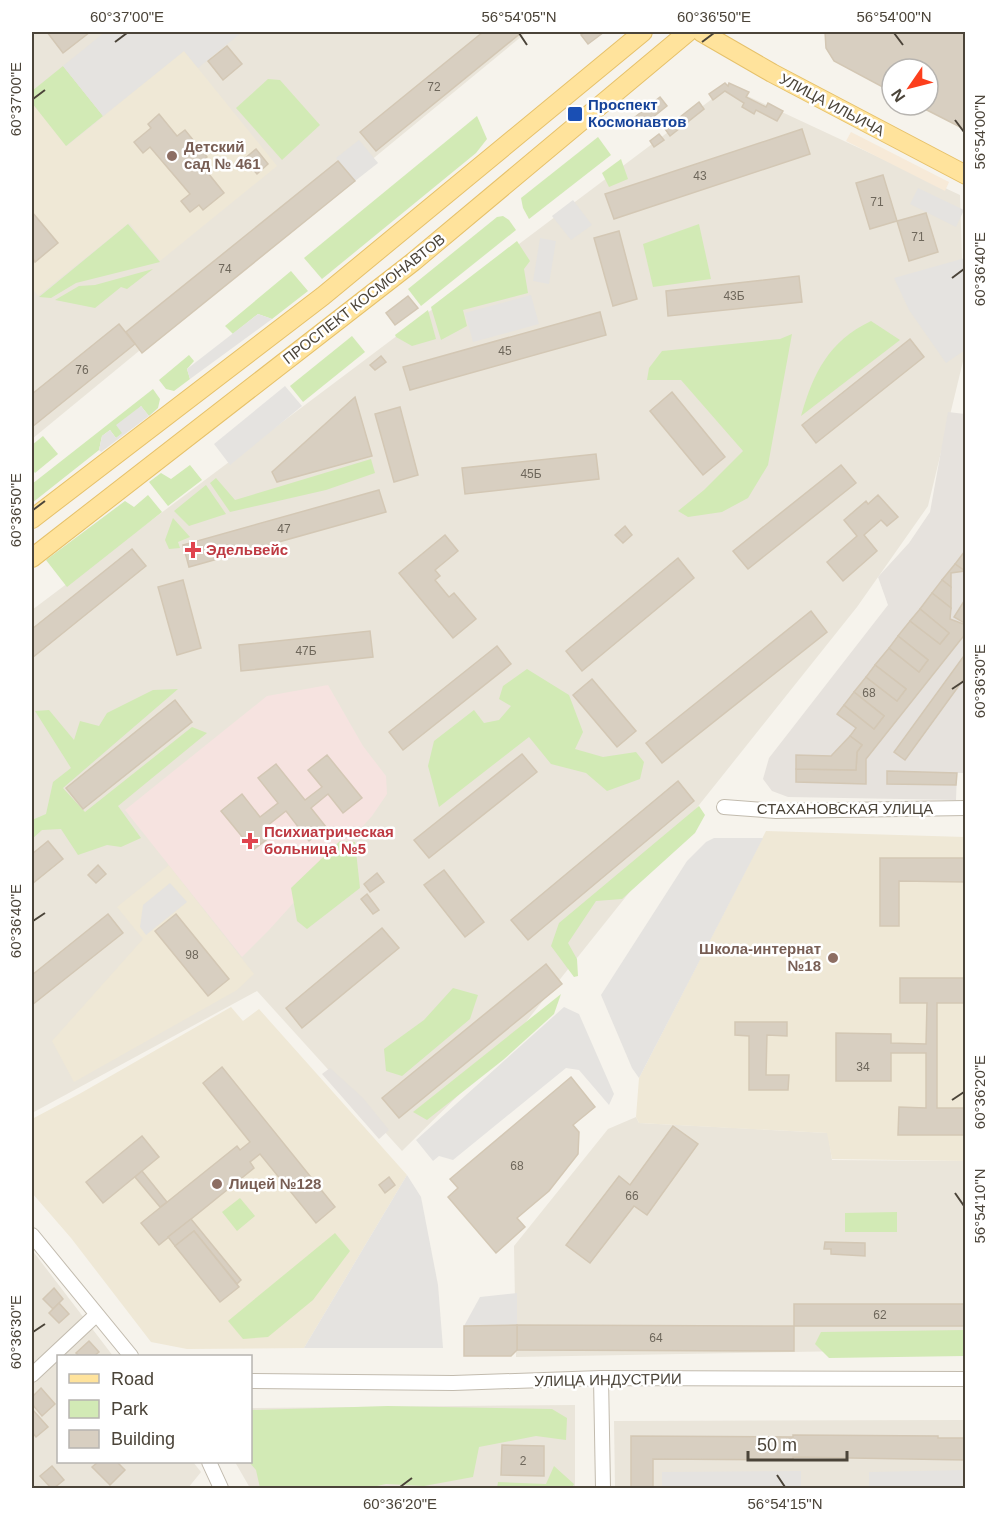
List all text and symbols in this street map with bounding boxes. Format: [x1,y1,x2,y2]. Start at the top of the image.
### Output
text: 60°37'00"E [90,8,164,25]
text: 56°54'05"N [481,8,557,25]
text: 60°36'50"E [677,8,751,25]
text: 56°54'00"N [856,8,932,25]
north arrow [880,57,940,117]
text: 60°37'00"E [7,62,24,136]
street label: УЛИЦА ИЛЬИЧА [777,70,888,139]
house number: 72 [427,80,441,94]
text: N [888,86,908,105]
text: 56°54'00"N [971,94,988,170]
place label: Проспект Космонавтов [588,96,686,130]
marker: Проспект Космонавтов [566,105,584,123]
place label: Детский сад № 461 [184,138,260,172]
marker: Детский сад № 461 [165,149,179,163]
house number: 43 [693,169,707,183]
house number: 71 [870,195,884,209]
street label: ПРОСПЕКТ КОСМОНАВТОВ [279,230,448,367]
house number: 71 [911,230,925,244]
text: 60°36'40"E [971,232,988,306]
house number: 74 [218,262,232,276]
house number: 43Б [723,289,745,303]
house number: 45 [498,344,512,358]
house number: 76 [75,363,89,377]
house number: 45Б [520,467,542,481]
text: 60°36'50"E [7,473,24,547]
house number: 47 [277,522,291,536]
marker: Эдельвейс [184,541,202,559]
place label: Эдельвейс [206,541,288,558]
house number: 47Б [295,644,317,658]
text: 60°36'30"E [971,644,988,718]
house number: 68 [862,686,876,700]
street label: СТАХАНОВСКАЯ УЛИЦА [757,800,933,817]
place label: Психиатрическая больница №5 [264,823,394,857]
marker: Психиатрическая больница №5 [241,832,259,850]
text: 60°36'40"E [7,884,24,958]
place label: Школа-интернат №18 [699,940,821,974]
house number: 98 [185,948,199,962]
marker: Школа-интернат №18 [826,951,840,965]
text: 60°36'20"E [971,1055,988,1129]
house number: 34 [856,1060,870,1074]
house number: 68 [510,1159,524,1173]
text: 56°54'10"N [971,1168,988,1244]
place label: Лицей №128 [229,1175,321,1192]
marker: Лицей №128 [210,1177,224,1191]
house number: 66 [625,1189,639,1203]
text: 60°36'30"E [7,1295,24,1369]
house number: 62 [873,1308,887,1322]
house number: 64 [649,1331,663,1345]
legend [57,1355,252,1463]
text: Road [111,1369,154,1389]
street label: УЛИЦА ИНДУСТРИИ [534,1370,682,1389]
text: Park [111,1399,149,1419]
scale bar [748,1424,847,1462]
text: Building [111,1429,175,1449]
text: 50 m [757,1435,797,1455]
house number: 2 [520,1454,527,1468]
text: 60°36'20"E [363,1495,437,1512]
text: 56°54'15"N [747,1495,823,1512]

